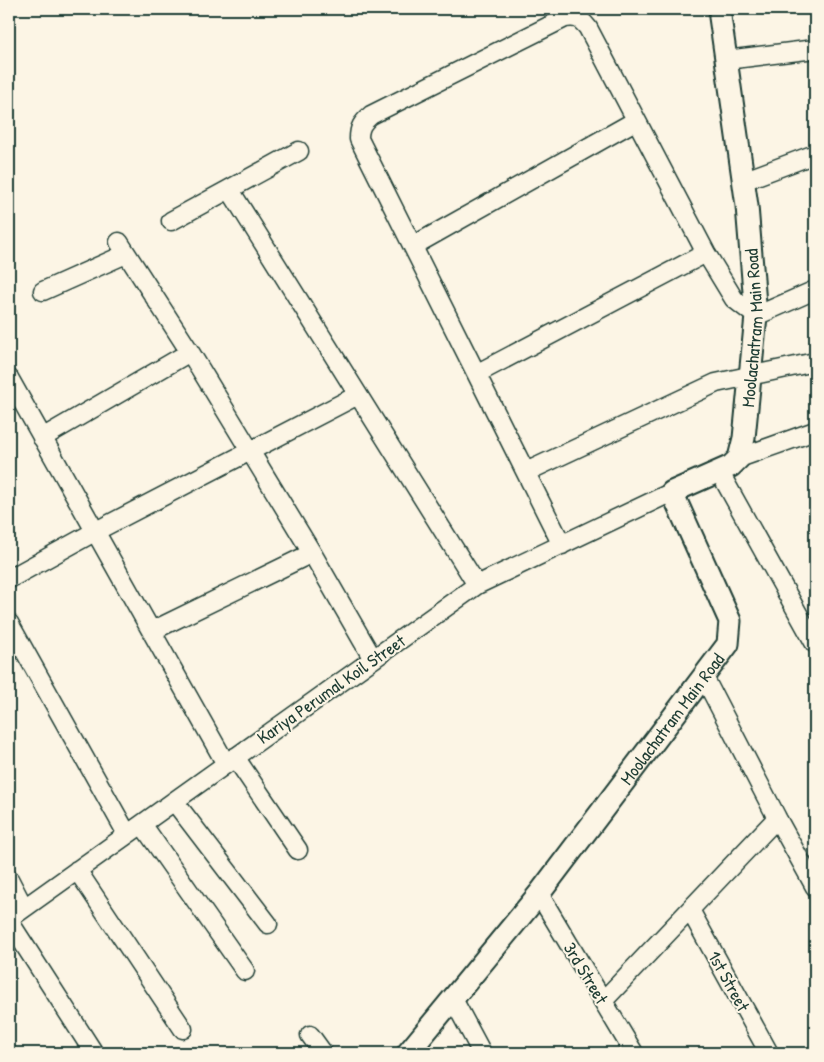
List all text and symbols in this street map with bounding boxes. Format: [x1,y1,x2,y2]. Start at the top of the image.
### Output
street label: Moolachatram Main Road [735,248,768,408]
street label: Kariya Perumal Koil Street [252,628,411,750]
street label: Moolachatram Main Road [614,648,730,789]
street label: 3rd Street [558,937,615,1009]
street label: 1st Street [702,946,756,1016]

